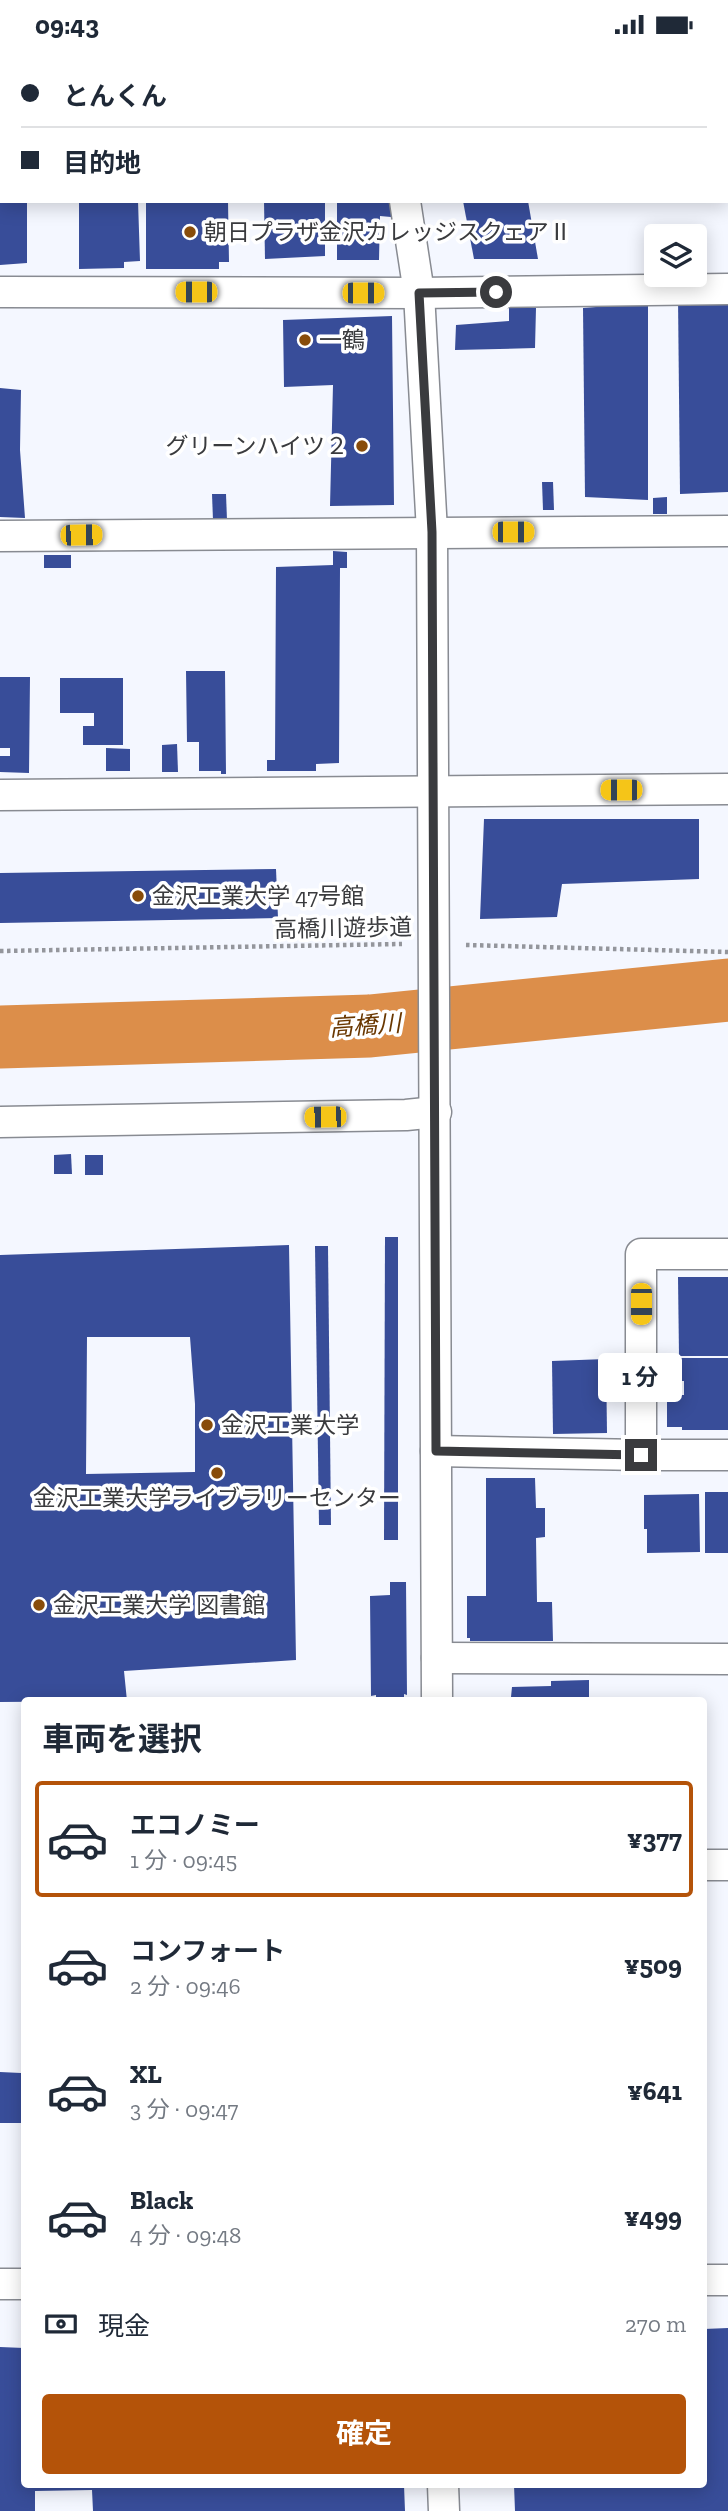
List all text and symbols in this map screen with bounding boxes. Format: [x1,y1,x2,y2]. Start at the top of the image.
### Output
text: 09:43 [35,9,99,41]
text: とんくん [63,80,167,112]
text: 目的地 [63,147,141,179]
place label: 朝日プラザ金沢カレッジスクェアⅡ [204,218,572,246]
marker: 朝日プラザ金沢カレッジスクェアⅡ [182,224,198,240]
map controls [644,224,707,287]
button: layers [644,224,707,287]
route start [480,276,512,308]
car [176,282,218,303]
car [343,283,385,304]
place label: 一鶴 [319,326,365,354]
marker: 一鶴 [297,332,313,348]
place label: グリーンハイツ２ [166,432,348,460]
marker: グリーンハイツ２ [354,438,370,454]
car [493,522,535,543]
car [60,524,103,546]
car [601,780,643,801]
place label: 金沢工業大学 47号館 [152,882,364,910]
marker: 金沢工業大学 47号館 [130,888,146,904]
street label: 高橋川遊歩道 [274,913,412,943]
water label: 高橋川 [328,1008,405,1042]
car [304,1106,347,1128]
car [631,1283,652,1325]
callout: 1 分 [599,1353,683,1403]
text: 1 分 [622,1363,658,1391]
place label: 金沢工業大学 [221,1411,359,1439]
marker: 金沢工業大学 [199,1417,215,1433]
route end [625,1439,657,1471]
marker: 金沢工業大学ライブラリーセンター [209,1465,225,1481]
place label: 金沢工業大学ライブラリーセンター [33,1484,401,1512]
place label: 金沢工業大学 図書館 [53,1591,265,1619]
marker: 金沢工業大学 図書館 [31,1597,47,1613]
text: 車両を選択 [42,1720,202,1758]
icon: car [46,1808,109,1871]
text: エコノミー [130,1809,260,1841]
text: ¥377 [627,1823,682,1855]
text: 1 分 · 09:45 [130,1846,237,1874]
icon: car [46,1934,109,1997]
text: コンフォート [130,1935,285,1967]
text: ¥509 [624,1949,682,1981]
text: 2 分 · 09:46 [130,1972,241,2000]
text: XL [130,2058,162,2090]
icon: car [46,2060,109,2123]
text: ¥641 [627,2075,682,2107]
text: 3 分 · 09:47 [130,2095,238,2123]
text: Black [130,2184,193,2216]
icon: car [46,2186,109,2249]
text: ¥499 [624,2201,682,2233]
text: 4 分 · 09:48 [130,2221,241,2249]
icon: cash [42,2305,80,2343]
text: 現金 [98,2310,150,2342]
text: 270 m [625,2310,686,2338]
button: 確定 [42,2394,686,2474]

